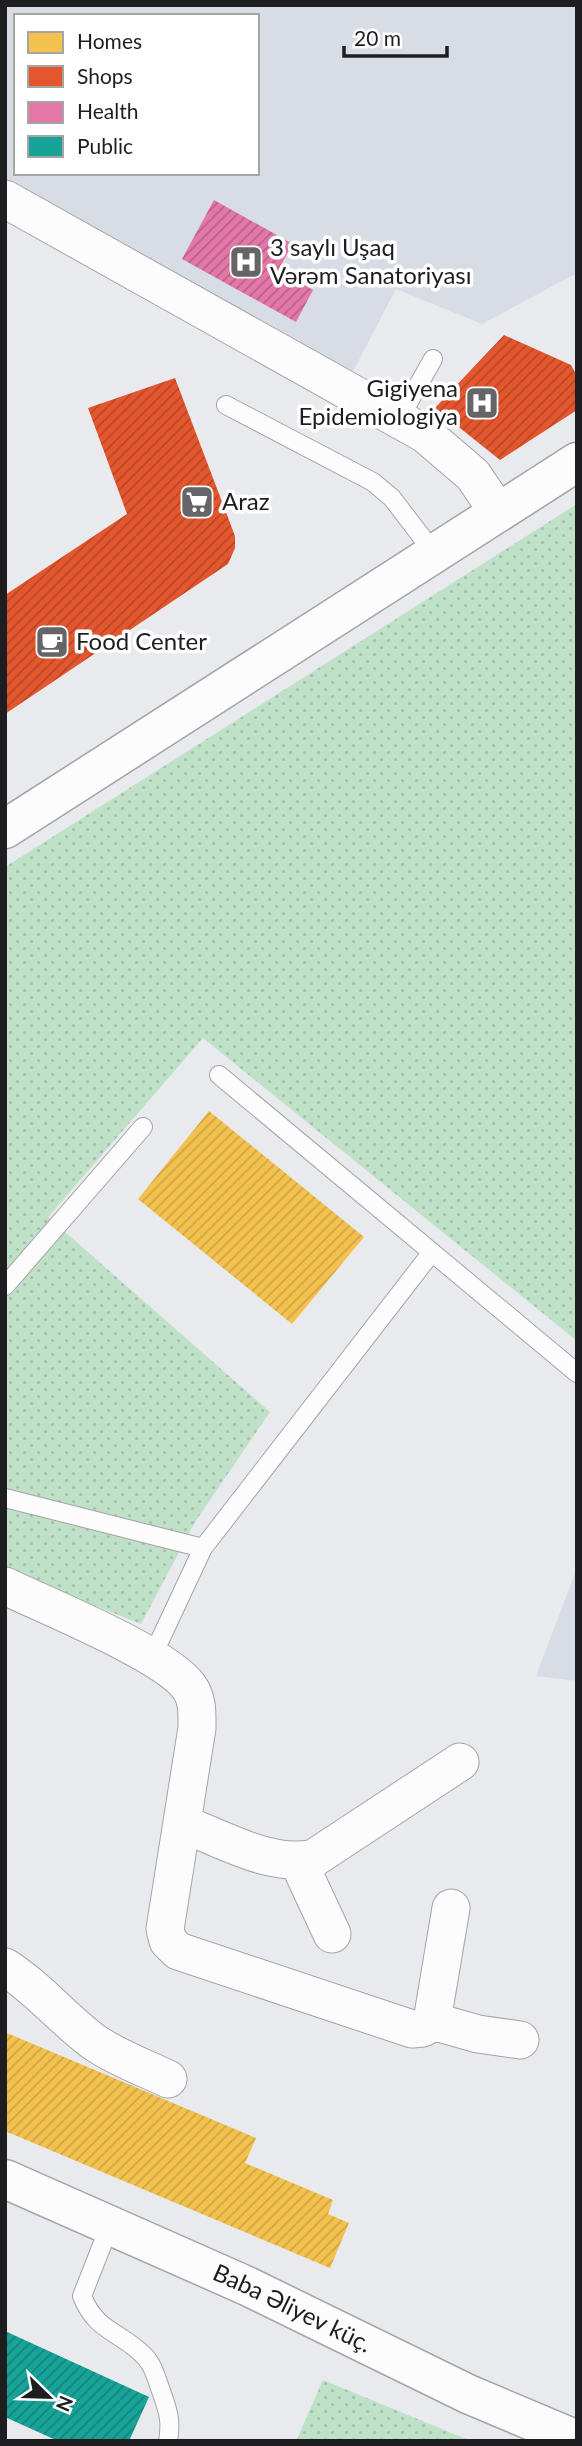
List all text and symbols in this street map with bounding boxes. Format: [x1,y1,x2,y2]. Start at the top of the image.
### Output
legend [14,14,259,175]
scale bar [344,14,447,58]
text: 20 m [354,25,401,50]
text: Homes [77,28,142,53]
text: Shops [77,63,133,88]
text: Health [77,98,138,123]
text: Public [77,133,133,158]
place label: 3 saylı Uşaq Vərəm Sanatoriyası [270,232,471,289]
hospital icon: 3 saylı Uşaq Vərəm Sanatoriyası [227,243,265,281]
place label: Gigiyena Epidemiologiya [299,373,458,430]
hospital icon: Gigiyena Epidemiologiya [463,384,501,422]
supermarket icon: Araz [178,483,216,521]
place label: Araz [222,486,270,515]
cafe icon: Food Center [33,623,71,661]
place label: Food Center [76,626,207,655]
street label: Baba Əliyev küç. [209,2257,377,2358]
north arrow [14,2362,84,2432]
text: N [52,2393,79,2415]

